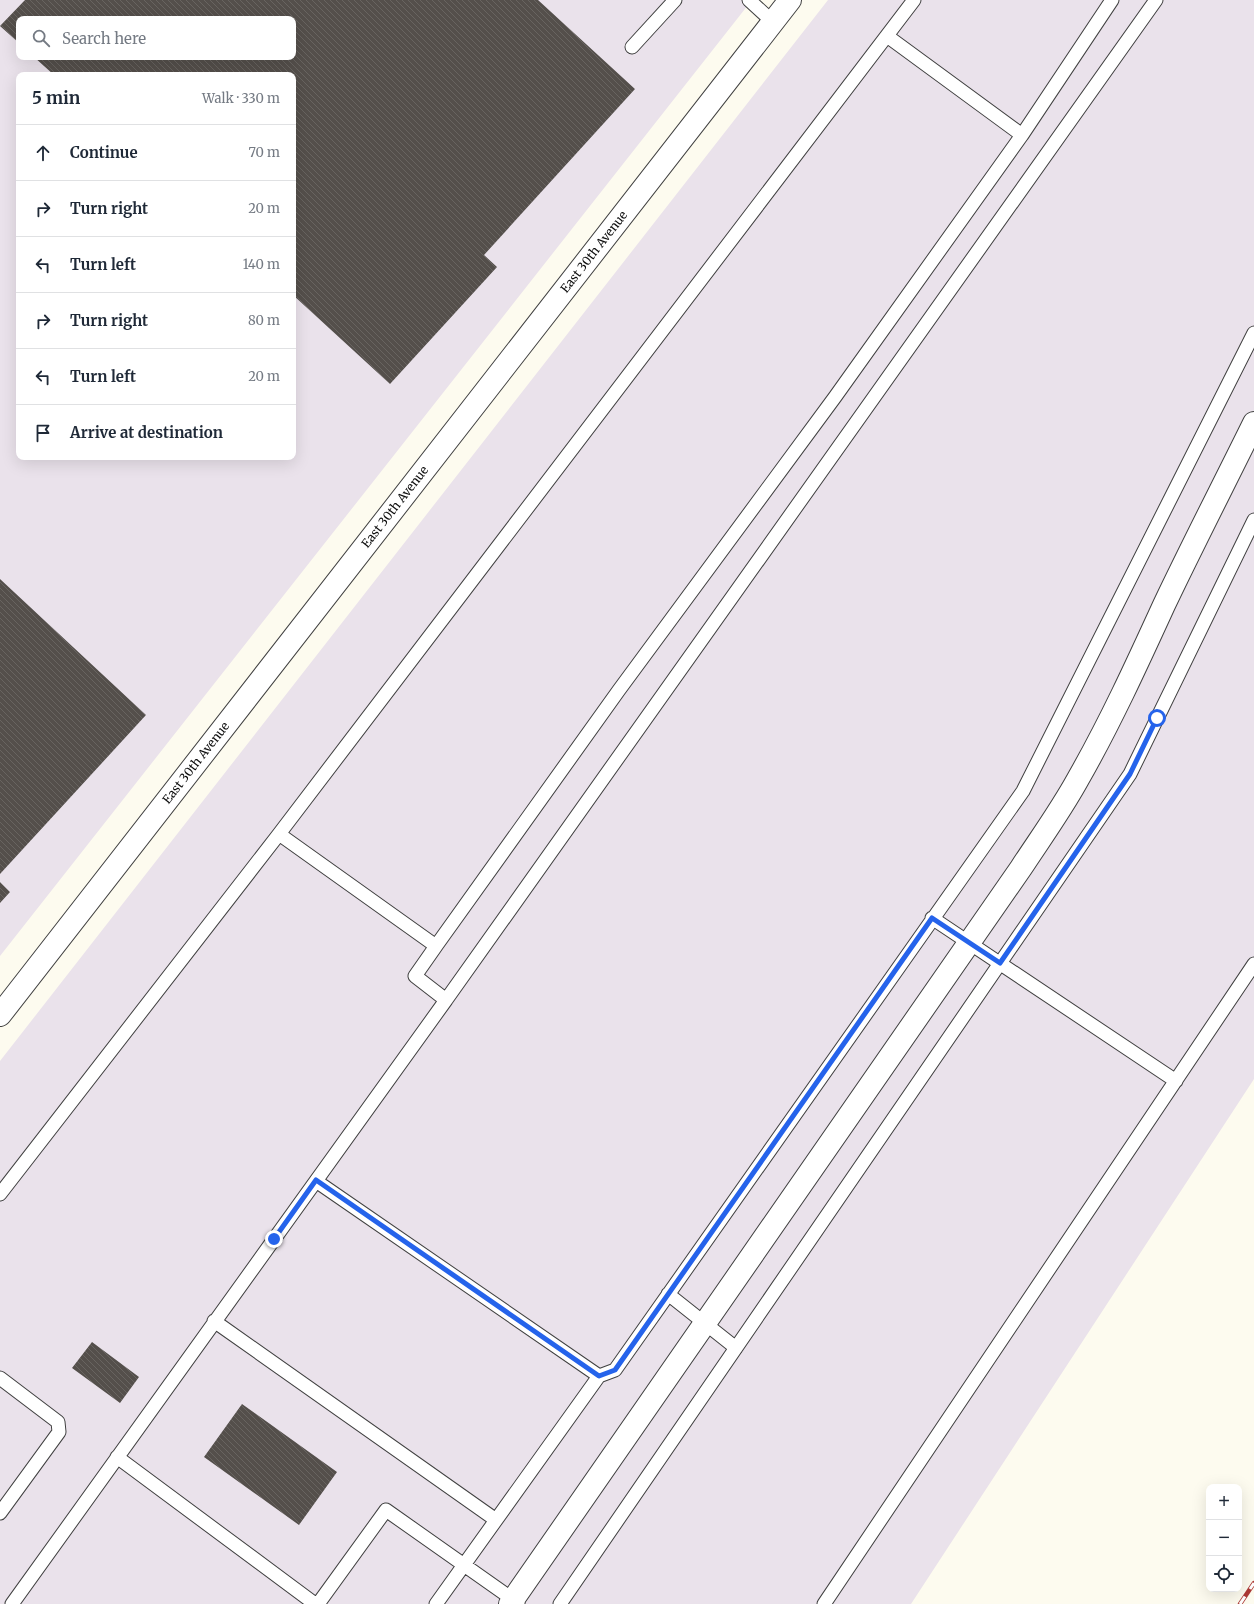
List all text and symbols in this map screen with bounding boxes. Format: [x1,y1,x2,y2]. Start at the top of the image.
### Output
search box [16,16,296,60]
icon: search [30,27,52,49]
text: Search here [62,29,146,48]
text: 5 min [32,87,80,109]
text: Walk · 330 m [202,90,280,107]
icon: ahead [32,142,54,164]
text: Continue [70,143,138,162]
text: 70 m [249,144,280,161]
icon: right [32,198,54,220]
text: Turn right [70,199,148,218]
text: 20 m [248,200,280,217]
street label: East 30th Avenue [557,208,630,296]
icon: left [32,254,54,276]
text: Turn left [70,255,136,274]
text: 140 m [243,256,280,273]
icon: right [32,310,54,332]
text: Turn right [70,311,148,330]
text: 80 m [248,312,280,329]
icon: left [32,366,54,388]
text: Turn left [70,367,136,386]
text: 20 m [248,368,280,385]
icon: arrive [32,422,54,444]
text: Arrive at destination [70,423,223,442]
street label: East 30th Avenue [358,463,431,551]
route start [1148,709,1166,727]
street label: East 30th Avenue [159,719,232,807]
route end [265,1230,283,1248]
map controls [1206,1484,1242,1592]
button: + [1206,1484,1242,1520]
button: − [1206,1520,1242,1556]
button: locate [1206,1556,1242,1592]

